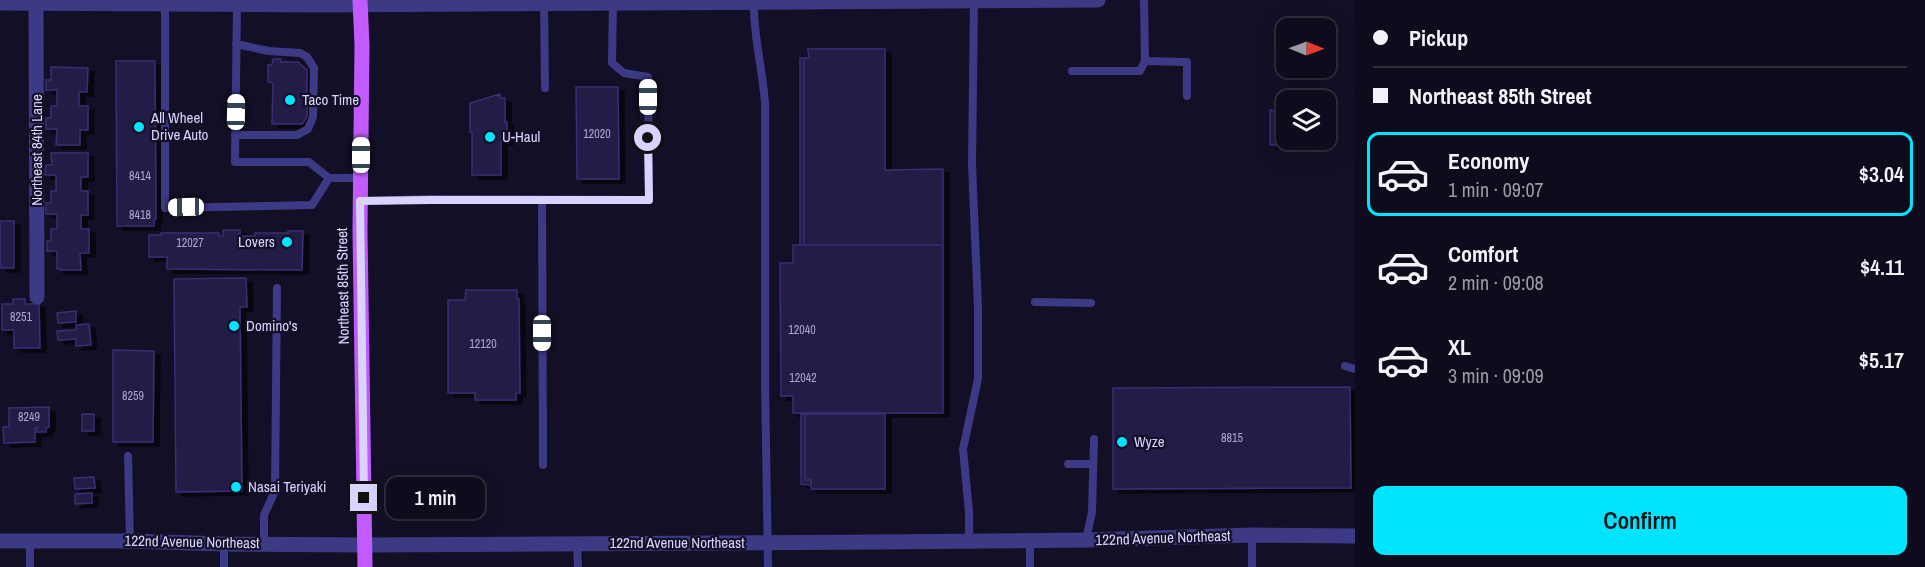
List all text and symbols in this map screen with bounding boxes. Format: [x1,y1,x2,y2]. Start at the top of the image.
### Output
north arrow [1276,18,1336,78]
map controls [1276,18,1336,150]
text: Pickup [1409,23,1468,53]
car [639,79,657,115]
text: Northeast 85th Street [1409,81,1591,111]
place label: Taco Time [302,89,359,110]
button: layers [1276,90,1336,150]
marker: Taco Time [283,93,297,107]
street label: Northeast 84th Lane [26,94,47,206]
car [227,94,245,130]
place label: All Wheel Drive Auto [150,107,209,145]
marker: All Wheel Drive Auto [132,120,146,134]
route start [634,124,661,151]
place label: U-Haul [502,126,540,147]
house number: 12020 [583,126,611,142]
marker: U-Haul [483,130,497,144]
car [352,137,370,173]
text: Economy [1448,146,1529,176]
icon: car [1376,147,1430,201]
text: $3.04 [1859,159,1904,189]
house number: 8414 [129,168,151,184]
text: 1 min · 09:07 [1448,176,1544,203]
car [168,198,204,216]
house number: 8418 [129,207,151,223]
street label: Northeast 85th Street [331,227,354,345]
place label: Lovers [238,231,275,252]
house number: 12027 [176,235,204,251]
marker: Lovers [280,235,294,249]
text: Comfort [1448,239,1518,269]
icon: car [1376,240,1430,294]
text: $4.11 [1860,252,1904,282]
text: 2 min · 09:08 [1448,269,1544,296]
house number: 8251 [10,309,32,325]
place label: Domino's [246,315,298,336]
car [533,315,551,351]
marker: Domino's [227,319,241,333]
house number: 12040 [788,322,816,338]
text: XL [1448,332,1471,362]
icon: car [1376,333,1430,387]
house number: 12120 [469,336,497,352]
text: $5.17 [1859,345,1904,375]
text: 3 min · 09:09 [1448,362,1544,389]
house number: 12042 [789,370,817,386]
house number: 8259 [122,388,144,404]
house number: 8249 [18,409,40,425]
house number: 8815 [1221,430,1243,446]
place label: Wyze [1134,431,1165,452]
marker: Wyze [1115,435,1129,449]
place label: Nasai Teriyaki [248,476,326,497]
callout: 1 min [385,477,484,519]
marker: Nasai Teriyaki [229,480,243,494]
route end [350,484,377,511]
text: 1 min [414,484,457,511]
button: Confirm [1373,486,1907,555]
street label: 122nd Avenue Northeast [1095,525,1231,550]
street label: 122nd Avenue Northeast [124,530,260,553]
street label: 122nd Avenue Northeast [609,532,745,553]

